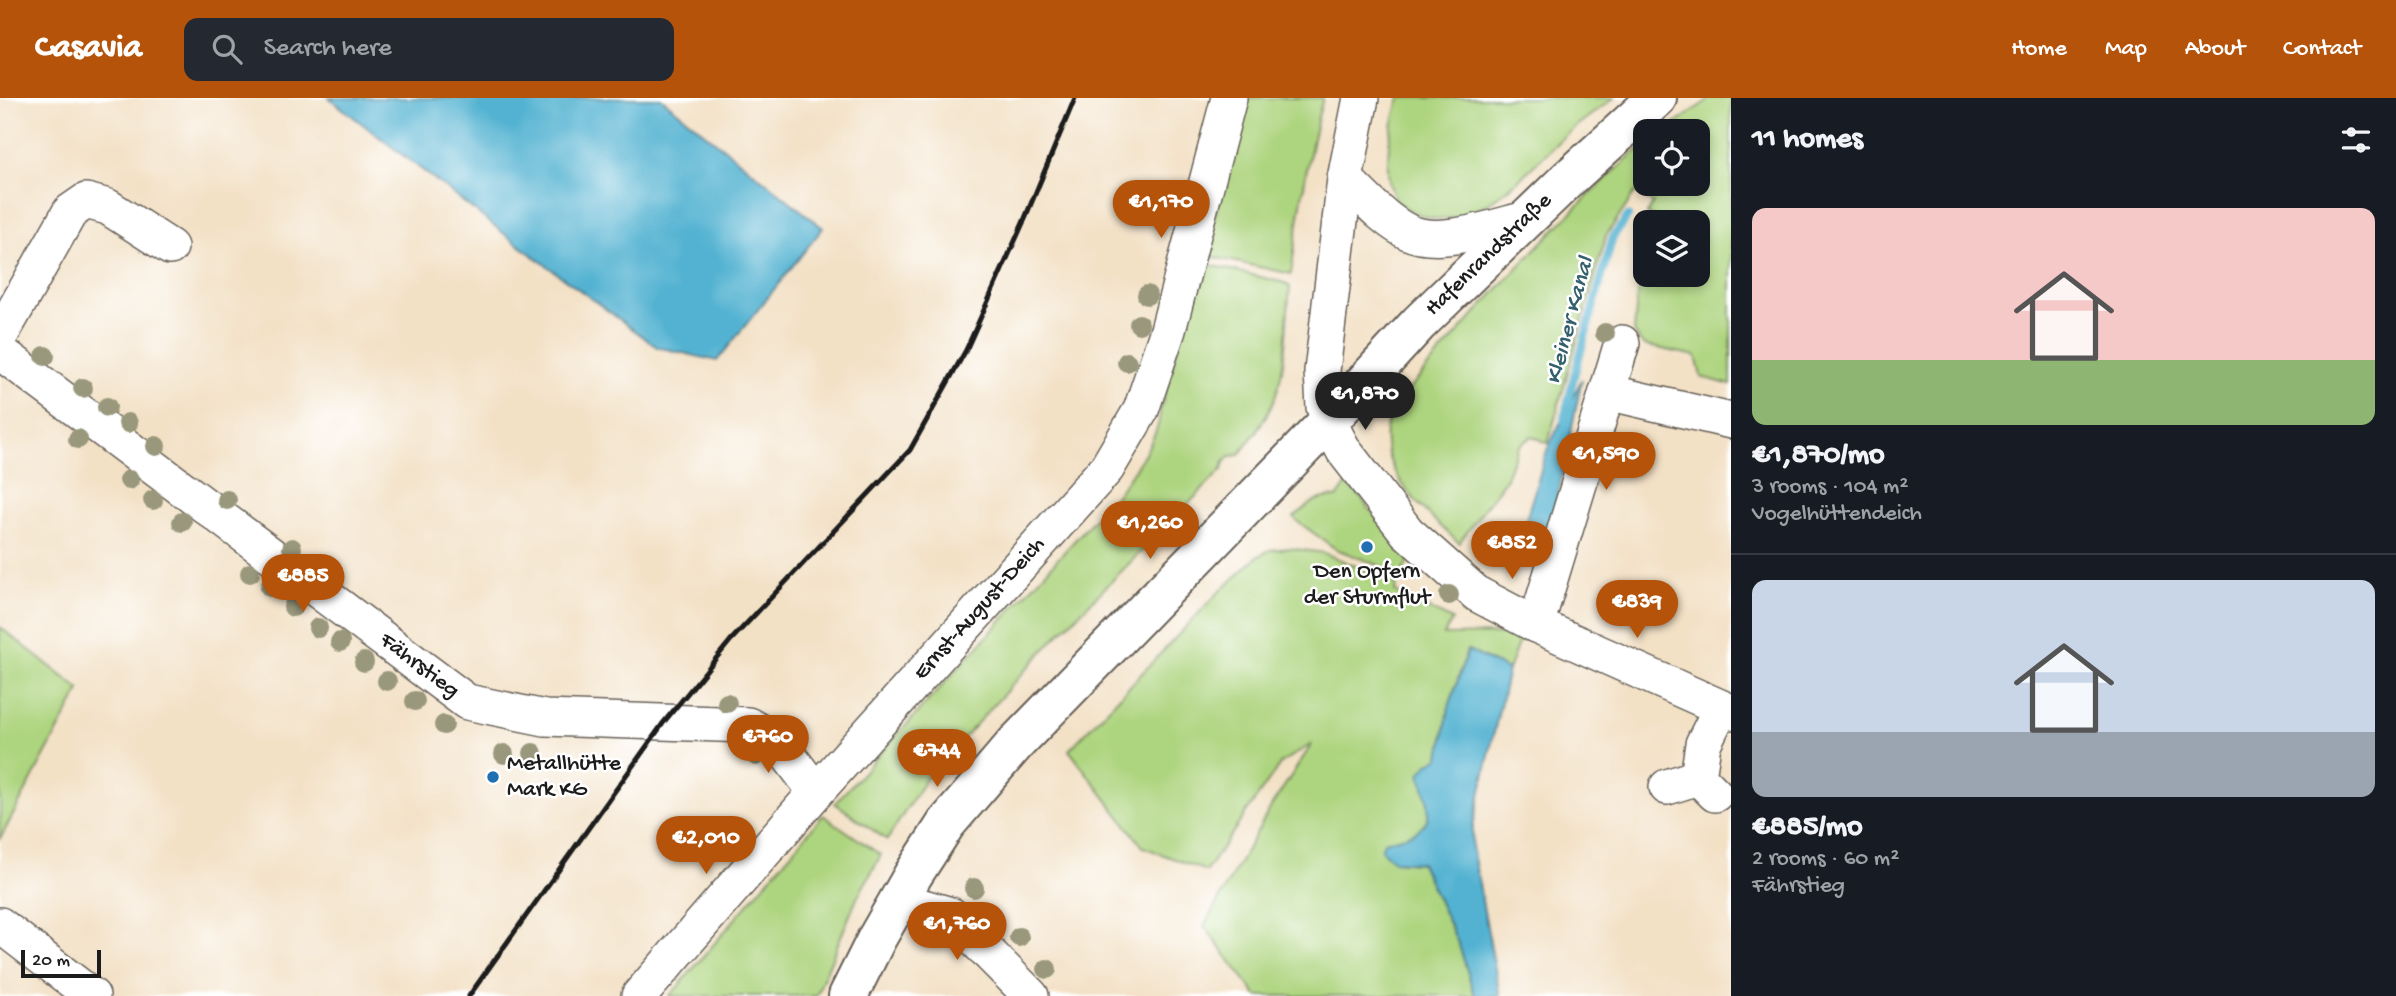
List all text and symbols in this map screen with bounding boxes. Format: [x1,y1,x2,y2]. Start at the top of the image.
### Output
search box [184,18,674,81]
text: Casavia [35,30,142,68]
icon: search [208,30,246,68]
text: Search here [264,34,392,65]
text: Home [2011,35,2067,64]
text: Map [2105,35,2147,64]
text: About [2185,35,2245,64]
text: Contact [2283,35,2361,64]
map controls [1633,119,1710,287]
button: locate [1633,119,1710,196]
icon: filters [2337,121,2375,159]
text: 11 homes [1752,123,1863,158]
pin: €1,170 [1104,180,1218,240]
street label: Hafenrandstraße [1420,187,1559,322]
text: €1,170 [1129,189,1193,216]
button: layers [1633,210,1710,287]
water label: Kleiner Kanal [1540,253,1602,388]
icon: home [2001,253,2127,379]
pin: €1,870 [1308,372,1422,432]
text: €1,870 [1331,381,1399,408]
pin: €1,590 [1549,432,1663,492]
text: €1,870/mo [1752,439,1885,474]
text: €1,590 [1573,441,1639,468]
text: 3 rooms · 104 m² [1752,474,1908,501]
text: Vogelhüttendeich [1752,501,1922,528]
pin: €1,260 [1093,502,1207,561]
text: €1,260 [1117,510,1183,537]
pin: €852 [1471,522,1553,581]
text: €852 [1487,530,1537,557]
street label: Ernst-August-Deich [908,532,1052,686]
marker: Den Opfern der Sturmflut [1359,539,1375,555]
pin: €885 [262,554,344,614]
place label: Den Opfern der Sturmflut [1304,559,1432,612]
text: €885 [278,563,329,590]
pin: €839 [1596,580,1678,640]
text: €839 [1612,589,1662,616]
icon: home [2001,625,2127,751]
street label: Fährstieg [373,627,464,705]
pin: €760 [727,716,809,775]
text: €760 [743,724,793,751]
pin: €744 [896,730,978,789]
text: €744 [913,738,961,765]
place label: Metallhütte Mark KG [507,751,622,804]
marker: Metallhütte Mark KG [485,769,501,785]
text: €885/mo [1752,811,1863,846]
pin: €2,010 [649,816,763,876]
text: €2,010 [672,825,740,852]
text: 2 rooms · 60 m² [1752,846,1899,873]
text: Fährstieg [1752,873,1845,900]
pin: €1,760 [900,902,1014,962]
text: €1,760 [924,911,990,938]
scale bar [21,947,102,979]
text: 20 m [32,950,70,973]

